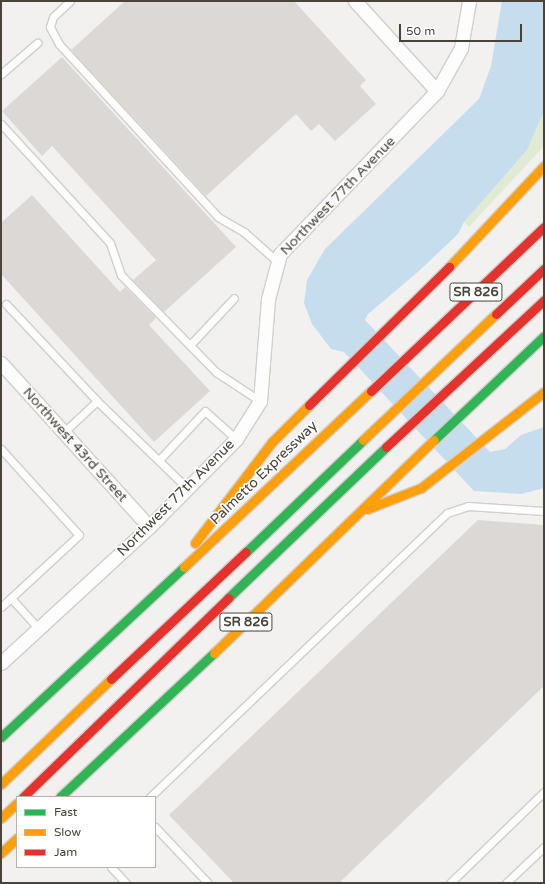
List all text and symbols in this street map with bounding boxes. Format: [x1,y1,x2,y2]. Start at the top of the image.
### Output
scale bar [401,16,524,42]
text: 50 m [406,24,435,38]
street label: Northwest 77th Avenue [277,133,399,259]
road number: SR 826 [449,281,503,303]
street label: Northwest 43rd Street [19,384,131,506]
street label: Palmetto Expressway [207,418,321,528]
street label: Northwest 77th Avenue [114,436,238,560]
road number: SR 826 [219,611,273,633]
legend [16,796,156,868]
text: Fast [54,805,77,819]
text: Slow [54,825,81,839]
text: Jam [54,845,77,859]

